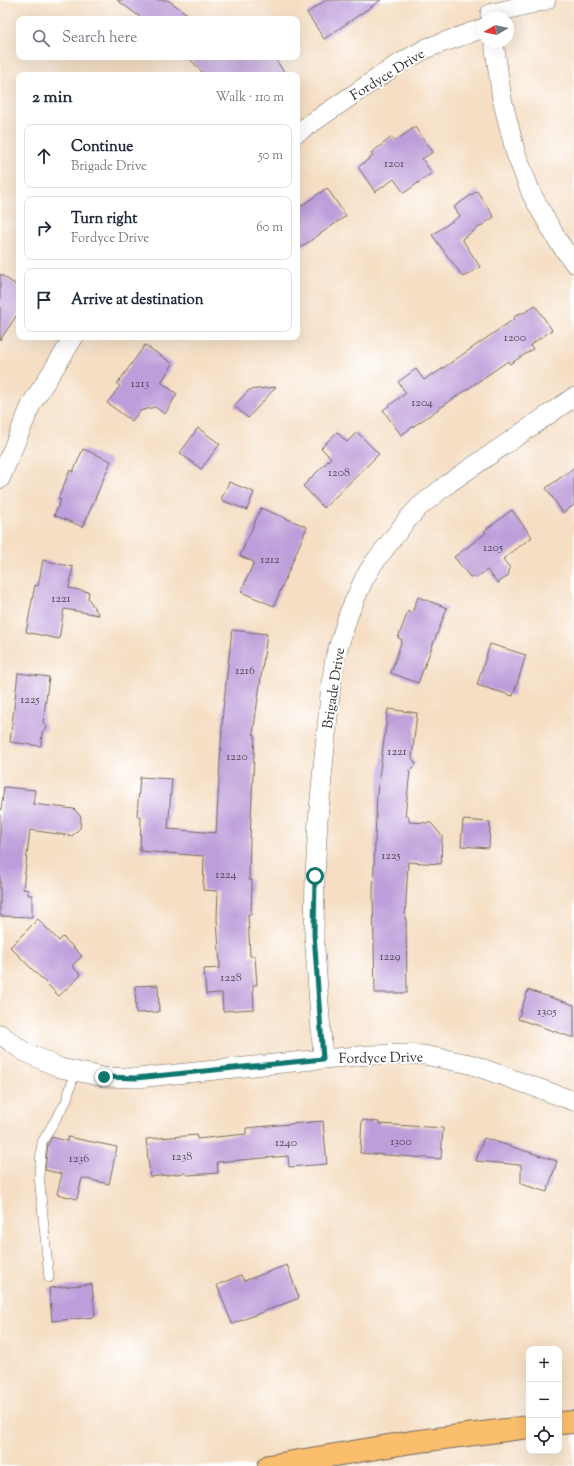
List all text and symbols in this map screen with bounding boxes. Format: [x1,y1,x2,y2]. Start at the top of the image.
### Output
north arrow [478,12,514,48]
search box [16,16,300,60]
icon: search [30,27,52,49]
text: Search here [62,28,137,49]
street label: Fordyce Drive [347,45,429,107]
text: 2 min [32,86,73,110]
text: Walk · 110 m [216,89,284,107]
text: Continue [71,137,133,158]
icon: ahead [33,145,55,167]
text: 50 m [258,147,283,165]
house number: 1201 [384,155,404,173]
text: Brigade Drive [71,158,147,176]
text: Turn right [71,209,137,230]
icon: right [33,217,55,239]
text: 60 m [256,219,283,237]
text: Fordyce Drive [71,230,149,248]
icon: arrive [33,289,55,311]
text: Arrive at destination [71,290,204,311]
house number: 1200 [504,329,526,347]
house number: 1213 [131,375,149,393]
house number: 1204 [411,394,433,412]
house number: 1208 [328,464,350,482]
house number: 1205 [483,539,503,557]
house number: 1212 [260,551,280,569]
house number: 1221 [51,590,71,608]
street label: Brigade Drive [319,646,351,730]
house number: 1216 [235,662,255,680]
house number: 1225 [20,691,40,709]
house number: 1221 [387,743,407,761]
house number: 1220 [226,748,248,766]
house number: 1225 [381,847,401,865]
house number: 1224 [215,866,237,884]
route start [306,867,324,885]
house number: 1229 [379,948,401,966]
house number: 1228 [220,969,242,987]
house number: 1305 [537,1003,557,1021]
street label: Fordyce Drive [339,1048,423,1070]
route end [95,1068,113,1086]
house number: 1300 [390,1133,412,1151]
house number: 1240 [275,1134,297,1152]
house number: 1238 [172,1148,192,1166]
house number: 1236 [69,1150,89,1168]
map controls [526,1346,562,1454]
button: + [526,1346,562,1382]
button: − [526,1382,562,1418]
button: locate [526,1418,562,1454]

